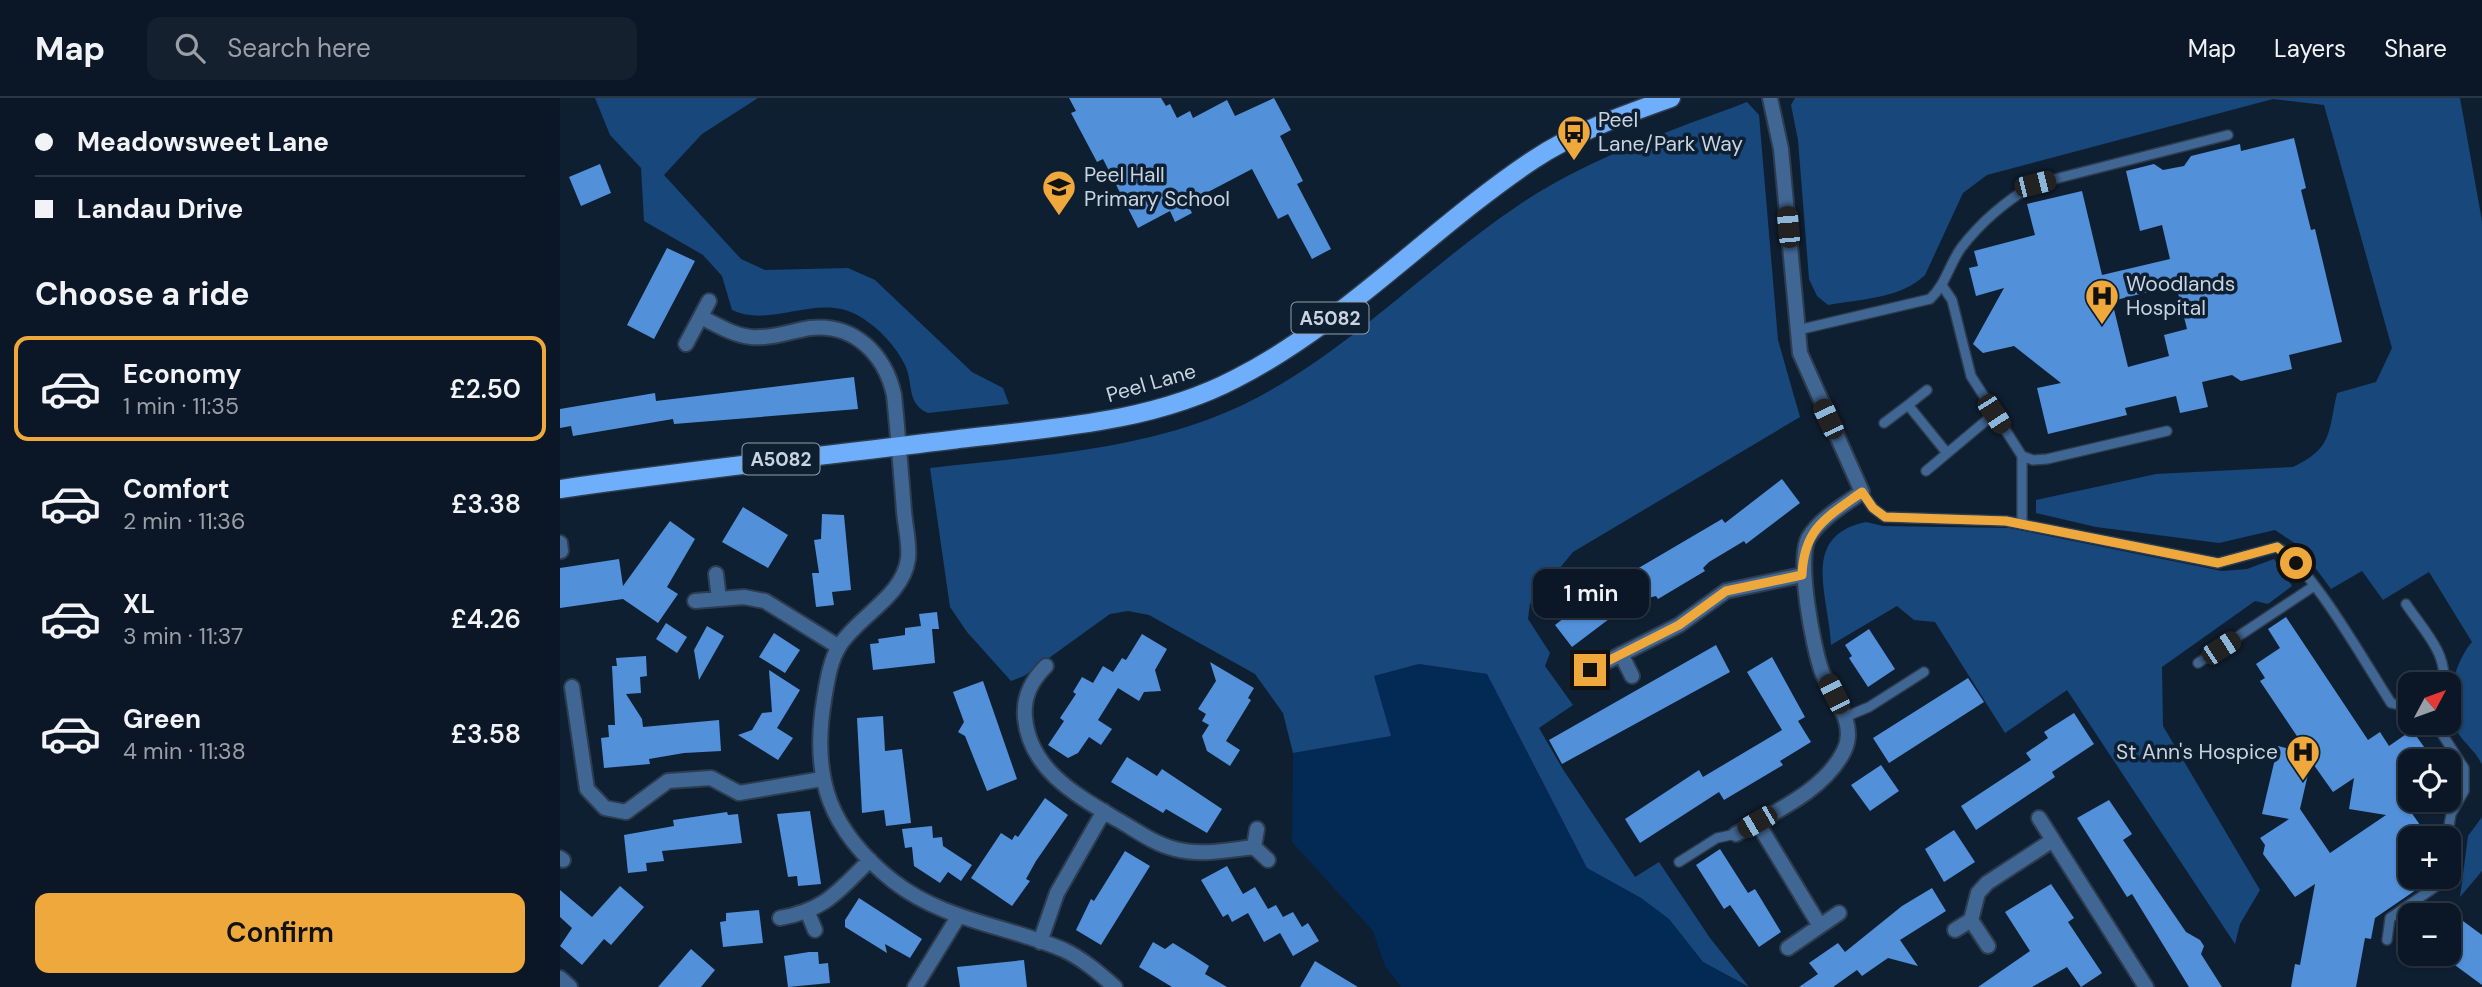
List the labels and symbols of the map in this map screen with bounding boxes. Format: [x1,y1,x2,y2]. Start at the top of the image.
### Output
place label: Peel Lane/Park Way [1598,106,1743,158]
bus stop icon: Peel Lane/Park Way [1555,113,1593,162]
place label: Peel Hall Primary School [1084,161,1230,213]
school or university icon: Peel Hall Primary School [1040,168,1078,217]
car [2013,169,2058,199]
car [1776,205,1801,249]
place label: Woodlands Hospital [2126,270,2235,322]
hospital icon: Woodlands Hospital [2083,277,2121,326]
road number: A5082 [1292,302,1368,333]
street label: Peel Lane [1103,357,1199,409]
car [1974,391,2015,437]
car [1810,396,1847,442]
road number: A5082 [742,444,820,474]
route start [2280,547,2312,579]
callout: 1 min [1532,568,1648,618]
car [2198,628,2245,668]
route end [1574,654,1606,686]
car [1816,671,1853,717]
north arrow [2398,672,2460,735]
hospital icon: St Ann's Hospice [2284,733,2322,782]
place label: St Ann's Hospice [2116,738,2278,766]
car [1734,802,1781,842]

